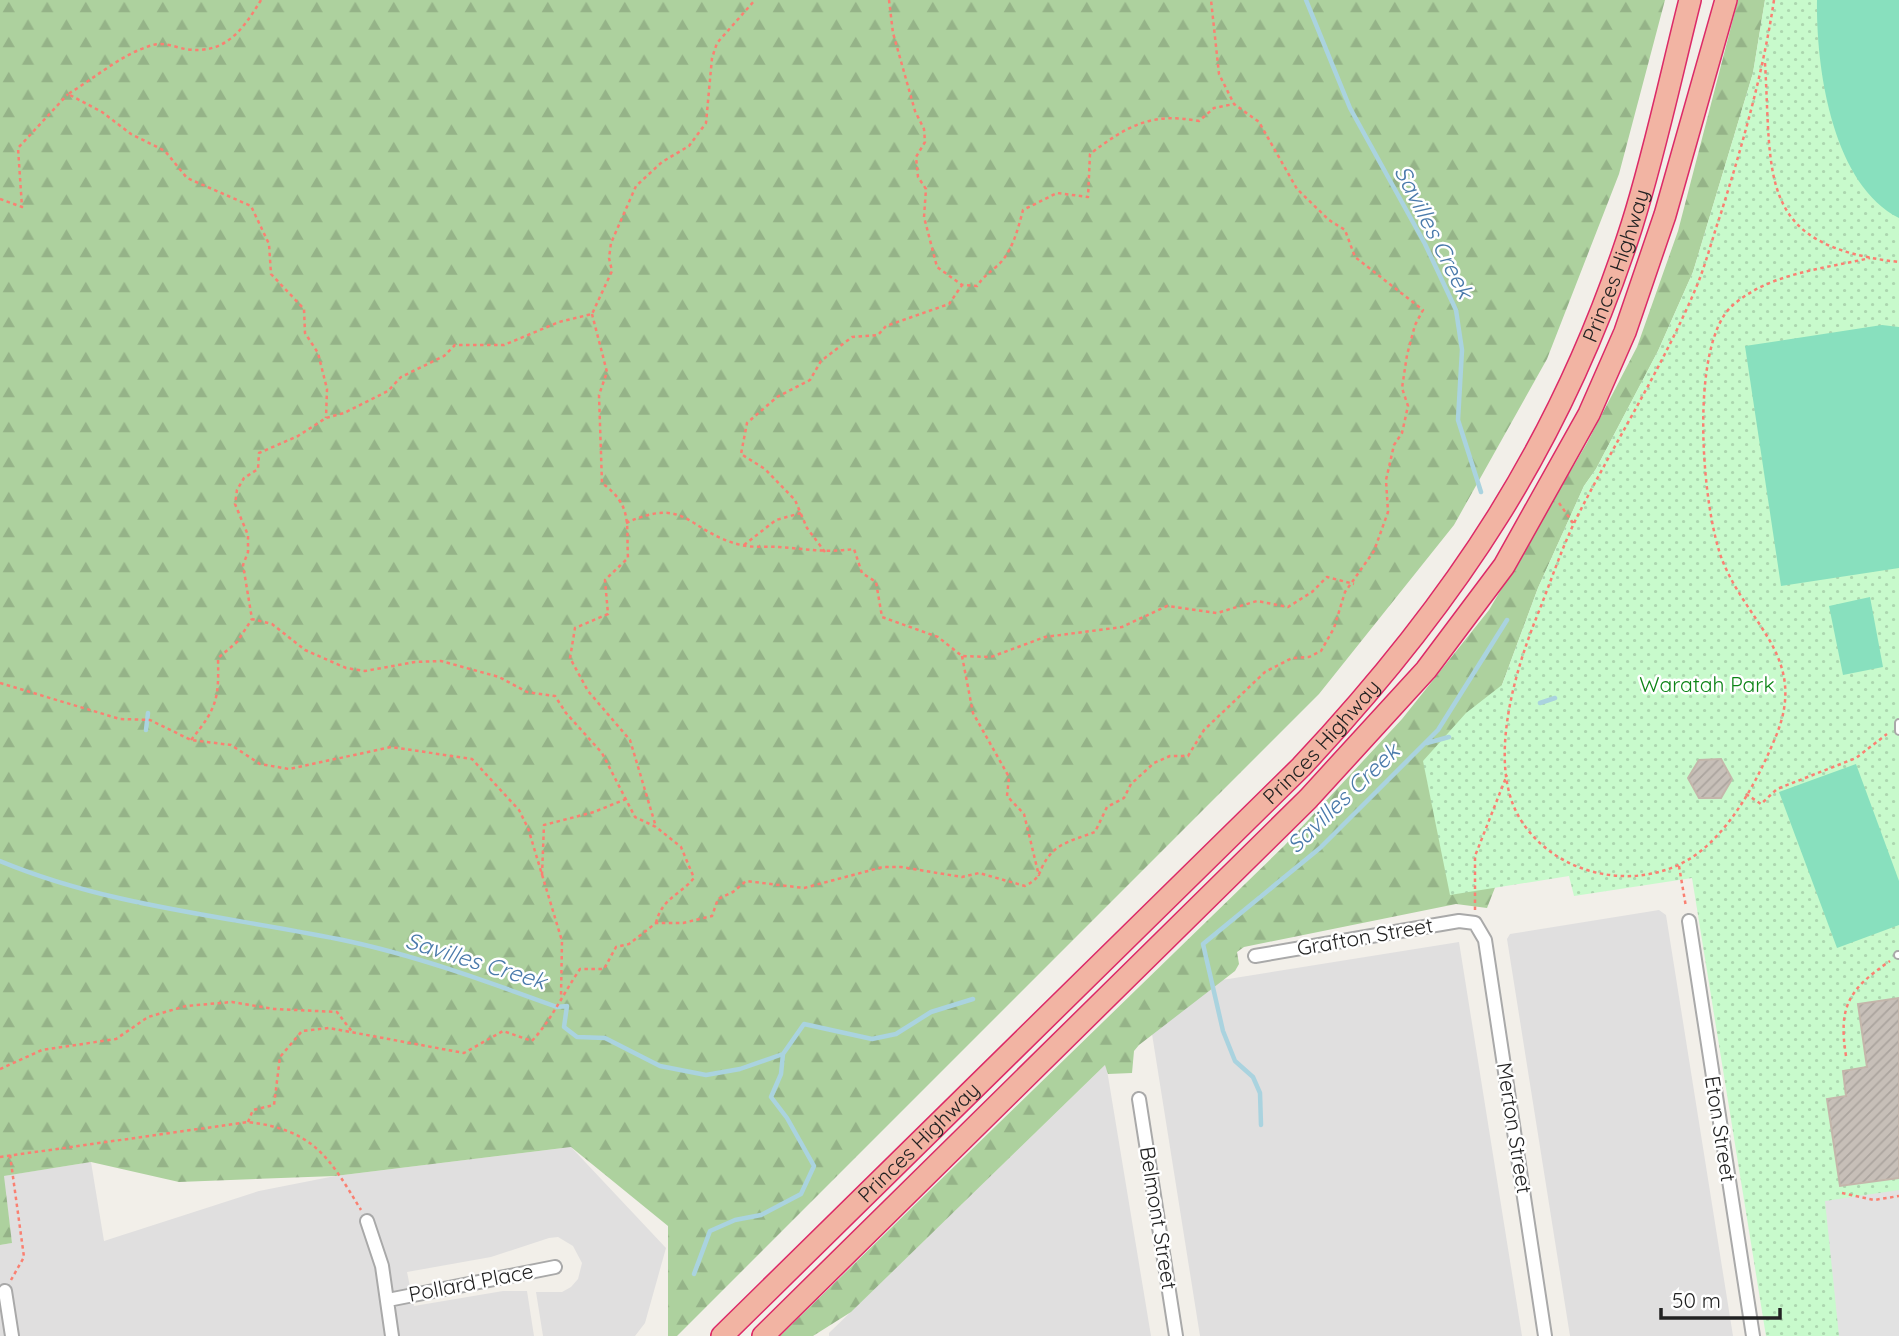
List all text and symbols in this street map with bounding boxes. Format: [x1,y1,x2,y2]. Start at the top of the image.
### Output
water label: Savilles Creek [1388,160,1481,305]
street label: Princes Highway [1576,186,1654,346]
park label: Waratah Park [1639,671,1775,697]
street label: Princes Highway [1257,674,1385,809]
water label: Savilles Creek [1280,735,1406,859]
street label: Grafton Street [1295,911,1435,961]
water label: Savilles Creek [402,925,552,996]
street label: Merton Street [1492,1060,1538,1195]
street label: Eton Street [1700,1074,1742,1184]
street label: Princes Highway [852,1076,985,1207]
street label: Belmont Street [1135,1144,1183,1291]
street label: Pollard Place [406,1257,535,1307]
scale bar [1661,1276,1780,1320]
text: 50 m [1672,1287,1721,1313]

